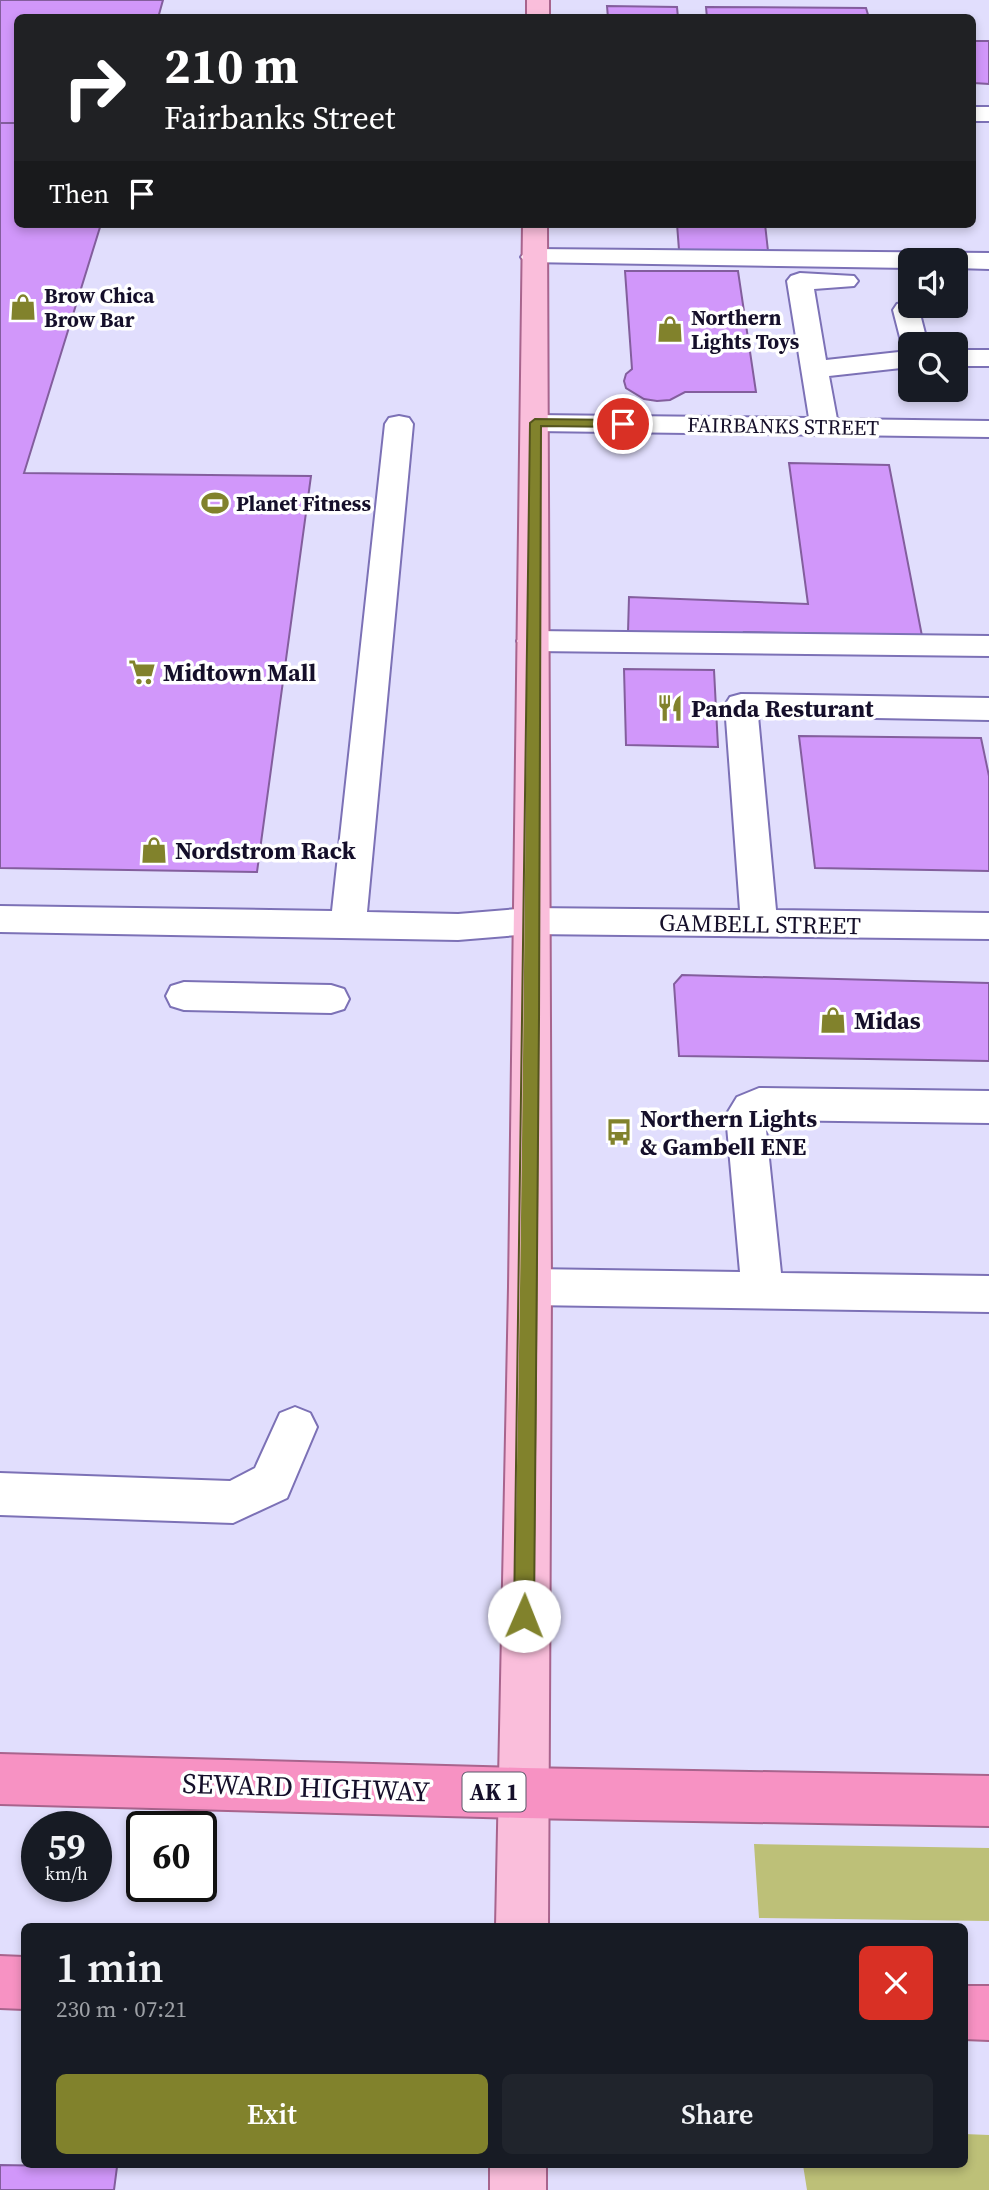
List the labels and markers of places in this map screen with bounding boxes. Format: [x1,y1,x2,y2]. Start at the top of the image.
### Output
place label: Brow Chica Brow Bar [44,281,155,334]
shop icon: Brow Chica Brow Bar [8,292,38,322]
place label: Northern Lights Toys [691,303,800,356]
shop icon: Northern Lights Toys [655,314,685,344]
pin [593,394,653,454]
sports icon: Planet Fitness [200,488,230,518]
place label: Planet Fitness [236,489,371,518]
place label: Midtown Mall [163,656,317,689]
supermarket icon: Midtown Mall [127,657,157,687]
place label: Panda Resturant [691,692,874,725]
restaurant icon: Panda Resturant [655,693,685,723]
place label: Nordstrom Rack [175,834,357,867]
shop icon: Nordstrom Rack [139,835,169,865]
place label: Midas [854,1004,921,1037]
shop icon: Midas [818,1005,848,1035]
place label: Northern Lights & Gambell ENE [640,1102,817,1163]
bus stop icon: Northern Lights & Gambell ENE [604,1117,634,1147]

